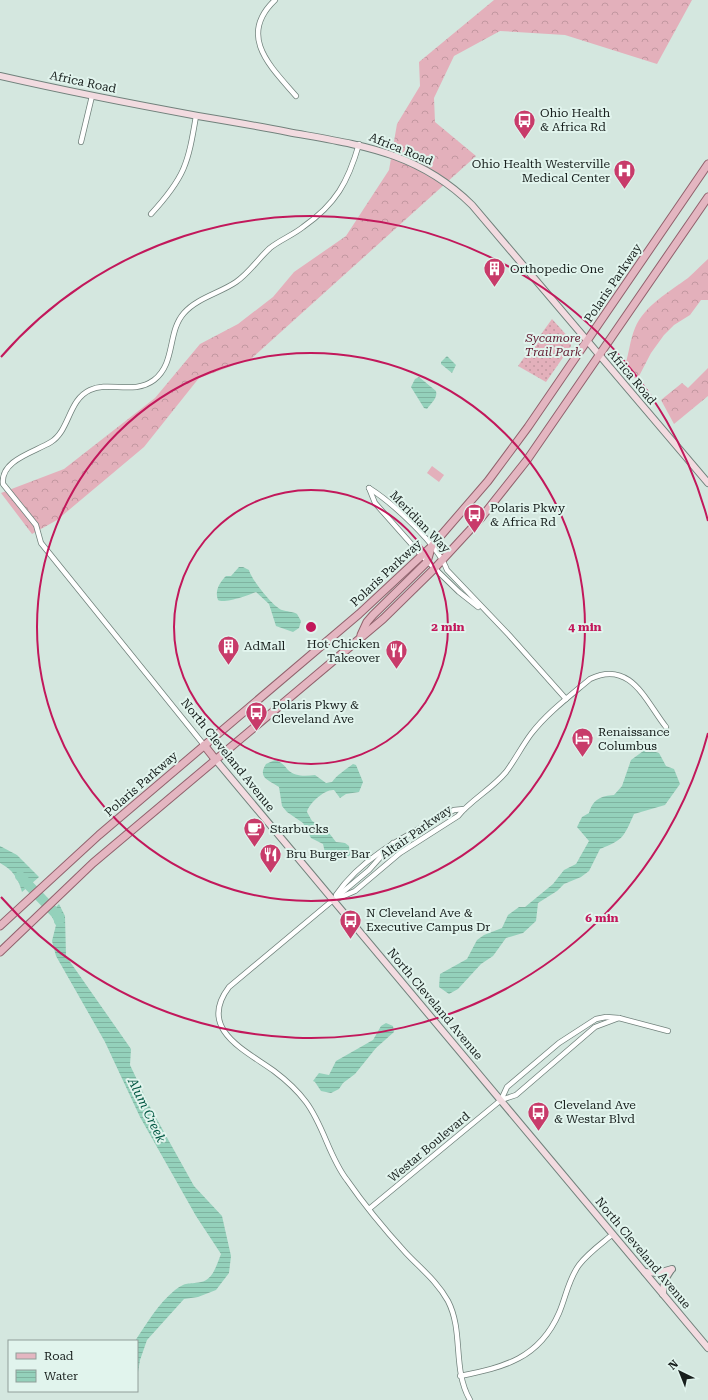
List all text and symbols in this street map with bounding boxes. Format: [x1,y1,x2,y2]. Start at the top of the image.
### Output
street label: Africa Road [49,68,118,96]
place label: Ohio Health & Africa Rd [540,106,611,134]
bus stop icon: Ohio Health & Africa Rd [511,107,537,140]
street label: Africa Road [367,130,435,168]
place label: Ohio Health Westerville Medical Center [472,157,610,185]
hospital icon: Ohio Health Westerville Medical Center [612,158,638,191]
street label: Polaris Parkway [581,240,645,325]
building icon: Orthopedic One [481,256,507,289]
place label: Orthopedic One [510,262,604,276]
park label: Sycamore Trail Park [524,331,582,359]
street label: Africa Road [605,347,659,408]
street label: Meridian Way [387,488,454,556]
place label: Polaris Pkwy & Africa Rd [490,501,566,529]
bus stop icon: Polaris Pkwy & Africa Rd [462,502,488,535]
street label: Polaris Parkway [348,536,425,609]
centre of rings [304,620,318,634]
text: 2 min [431,620,465,634]
text: 4 min [568,620,602,634]
building icon: AdMall [215,633,241,666]
place label: Hot Chicken Takeover [307,637,380,665]
restaurant icon: Hot Chicken Takeover [383,638,409,671]
place label: AdMall [244,639,286,653]
street label: North Cleveland Avenue [178,696,278,814]
place label: Polaris Pkwy & Cleveland Ave [272,698,359,726]
bus stop icon: Polaris Pkwy & Cleveland Ave [243,699,269,732]
place label: Renaissance Columbus [598,725,670,753]
hotel icon: Renaissance Columbus [570,726,596,759]
street label: Polaris Parkway [102,748,181,819]
street label: Altair Parkway [377,802,455,862]
cafe icon: Starbucks [241,816,267,849]
place label: Starbucks [270,822,329,836]
restaurant icon: Bru Burger Bar [257,841,283,874]
place label: Bru Burger Bar [286,847,370,861]
place label: N Cleveland Ave & Executive Campus Dr [366,906,490,934]
bus stop icon: N Cleveland Ave & Executive Campus Dr [338,907,364,940]
text: 6 min [585,911,619,925]
street label: North Cleveland Avenue [384,946,486,1063]
water label: Alum Creek [125,1075,169,1145]
place label: Cleveland Ave & Westar Blvd [554,1098,636,1126]
bus stop icon: Cleveland Ave & Westar Blvd [525,1099,551,1132]
street label: Westar Boulevard [386,1109,473,1185]
street label: North Cleveland Avenue [592,1195,694,1312]
legend [8,1340,138,1392]
text: Road [44,1349,74,1363]
north arrow [660,1352,700,1392]
text: N [666,1357,681,1373]
text: Water [44,1369,78,1383]

